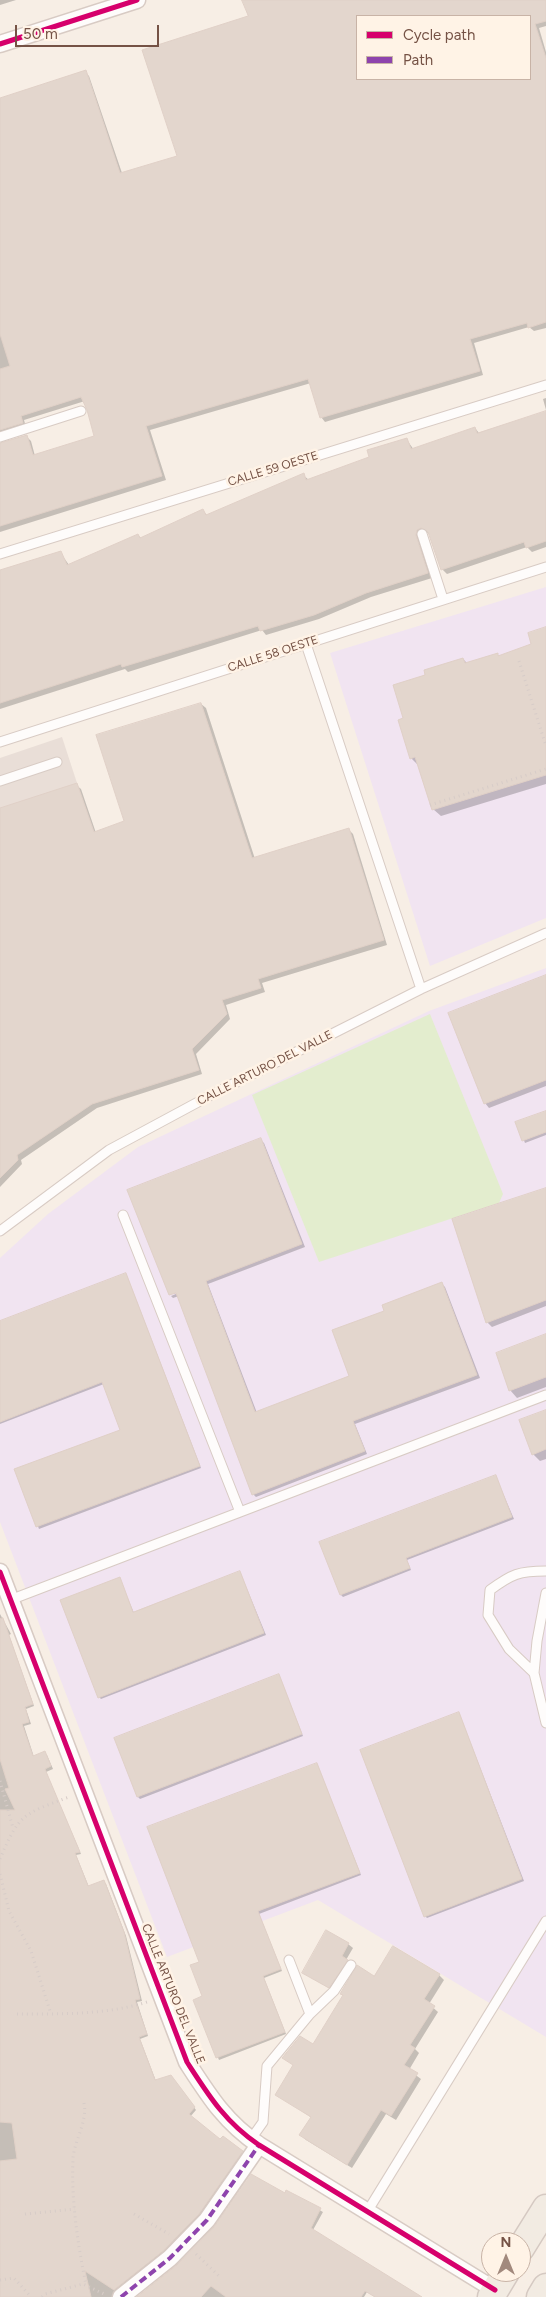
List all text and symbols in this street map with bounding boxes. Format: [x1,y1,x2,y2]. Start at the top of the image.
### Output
scale bar [18,15,161,47]
legend [356,15,531,80]
text: 50 m [23,25,58,43]
text: Cycle path [403,26,475,44]
text: Path [403,51,433,69]
street label: CALLE 59 OESTE [226,448,320,490]
street label: CALLE 58 OESTE [226,633,320,675]
street label: CALLE ARTURO DEL VALLE [195,1028,335,1108]
street label: CALLE ARTURO DEL VALLE [138,1922,208,2066]
north arrow [481,2232,531,2282]
text: N [501,2234,511,2251]

